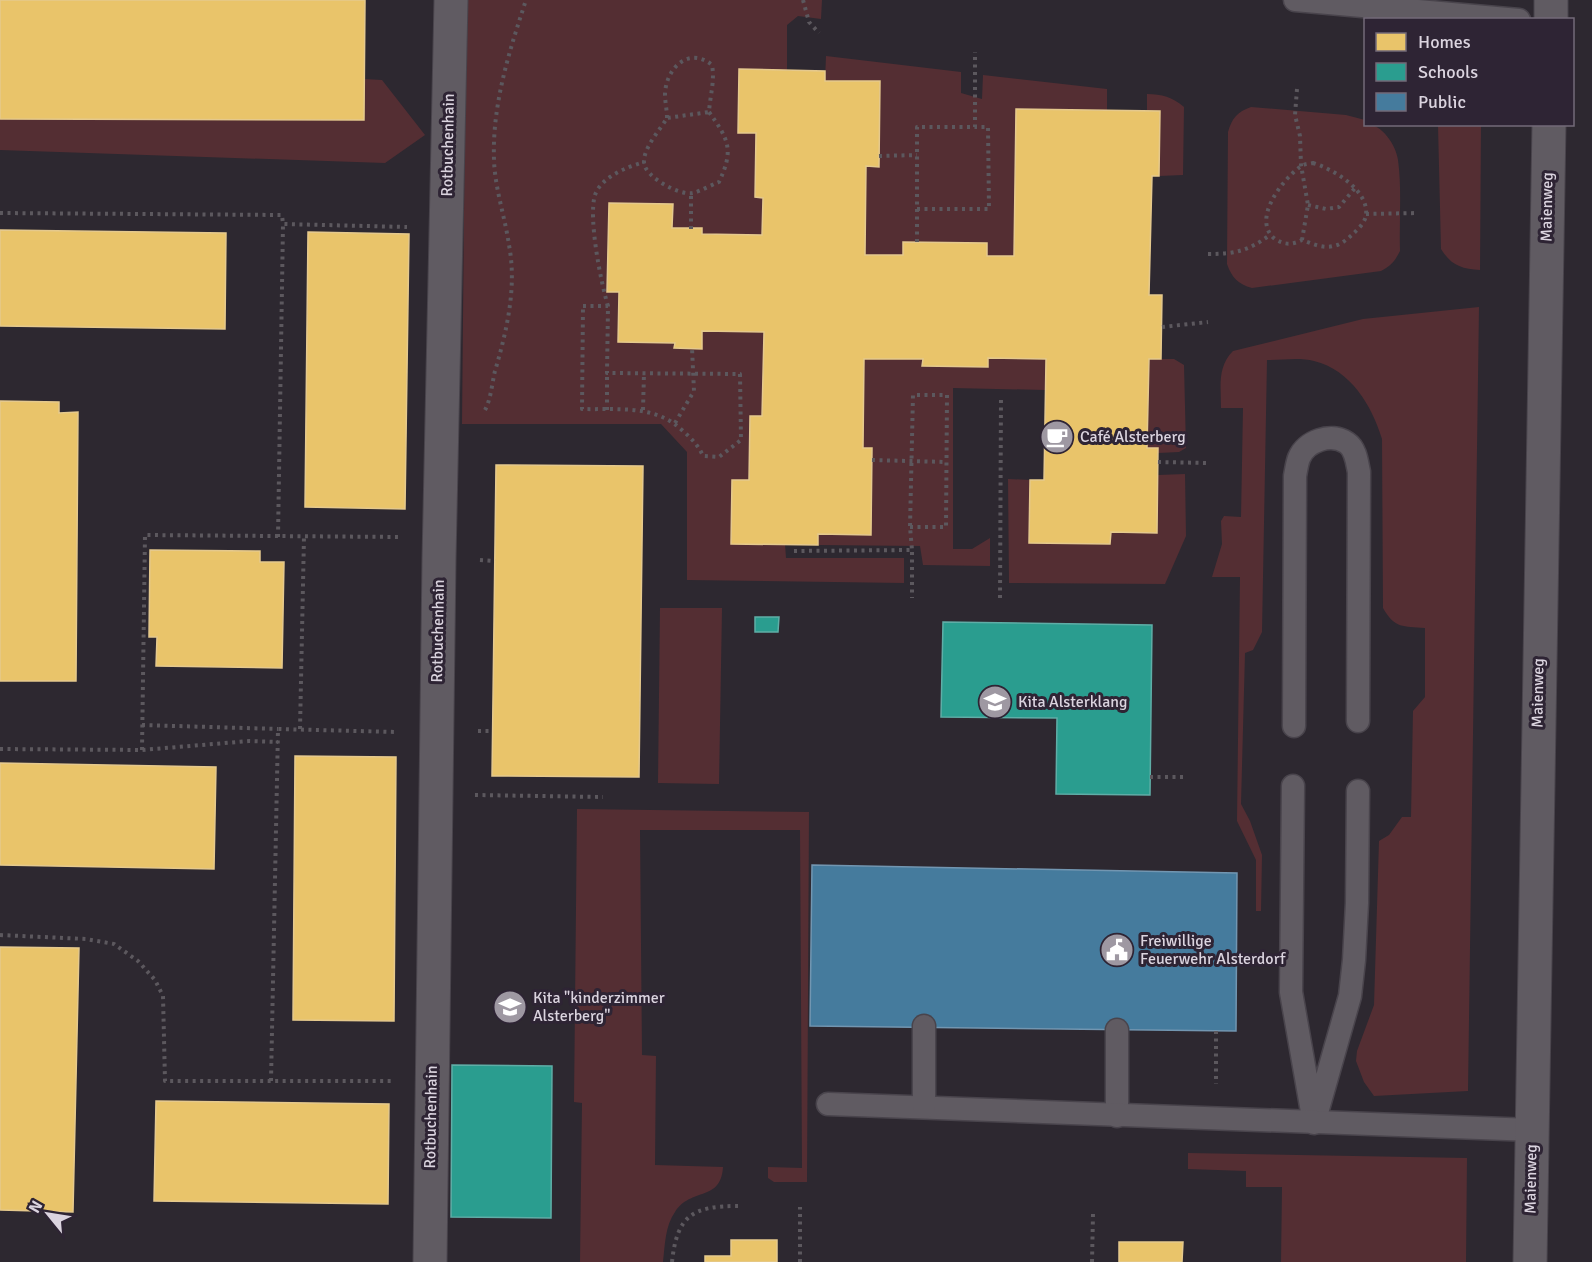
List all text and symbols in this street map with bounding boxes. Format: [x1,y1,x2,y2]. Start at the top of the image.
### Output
legend [1364,18,1574,126]
text: Homes [1418,31,1471,53]
text: Schools [1418,61,1478,83]
text: Public [1418,91,1466,113]
street label: Rotbuchenhain [437,93,459,197]
street label: Maienweg [1536,172,1558,242]
cafe icon: Café Alsterberg [1039,419,1075,455]
place label: Café Alsterberg [1080,427,1186,447]
street label: Rotbuchenhain [427,579,449,683]
street label: Maienweg [1527,658,1549,728]
school or university icon: Kita Alsterklang [977,684,1013,720]
place label: Kita Alsterklang [1018,692,1128,712]
place label: Freiwillige Feuerwehr Alsterdorf [1140,931,1286,969]
public building icon: Freiwillige Feuerwehr Alsterdorf [1099,932,1135,968]
place label: Kita "kinderzimmer Alsterberg" [533,988,665,1026]
school or university icon: Kita "kinderzimmer Alsterberg" [492,989,528,1025]
street label: Rotbuchenhain [420,1065,442,1169]
street label: Maienweg [1520,1144,1542,1214]
north arrow [18,1184,78,1244]
text: N [24,1197,47,1217]

